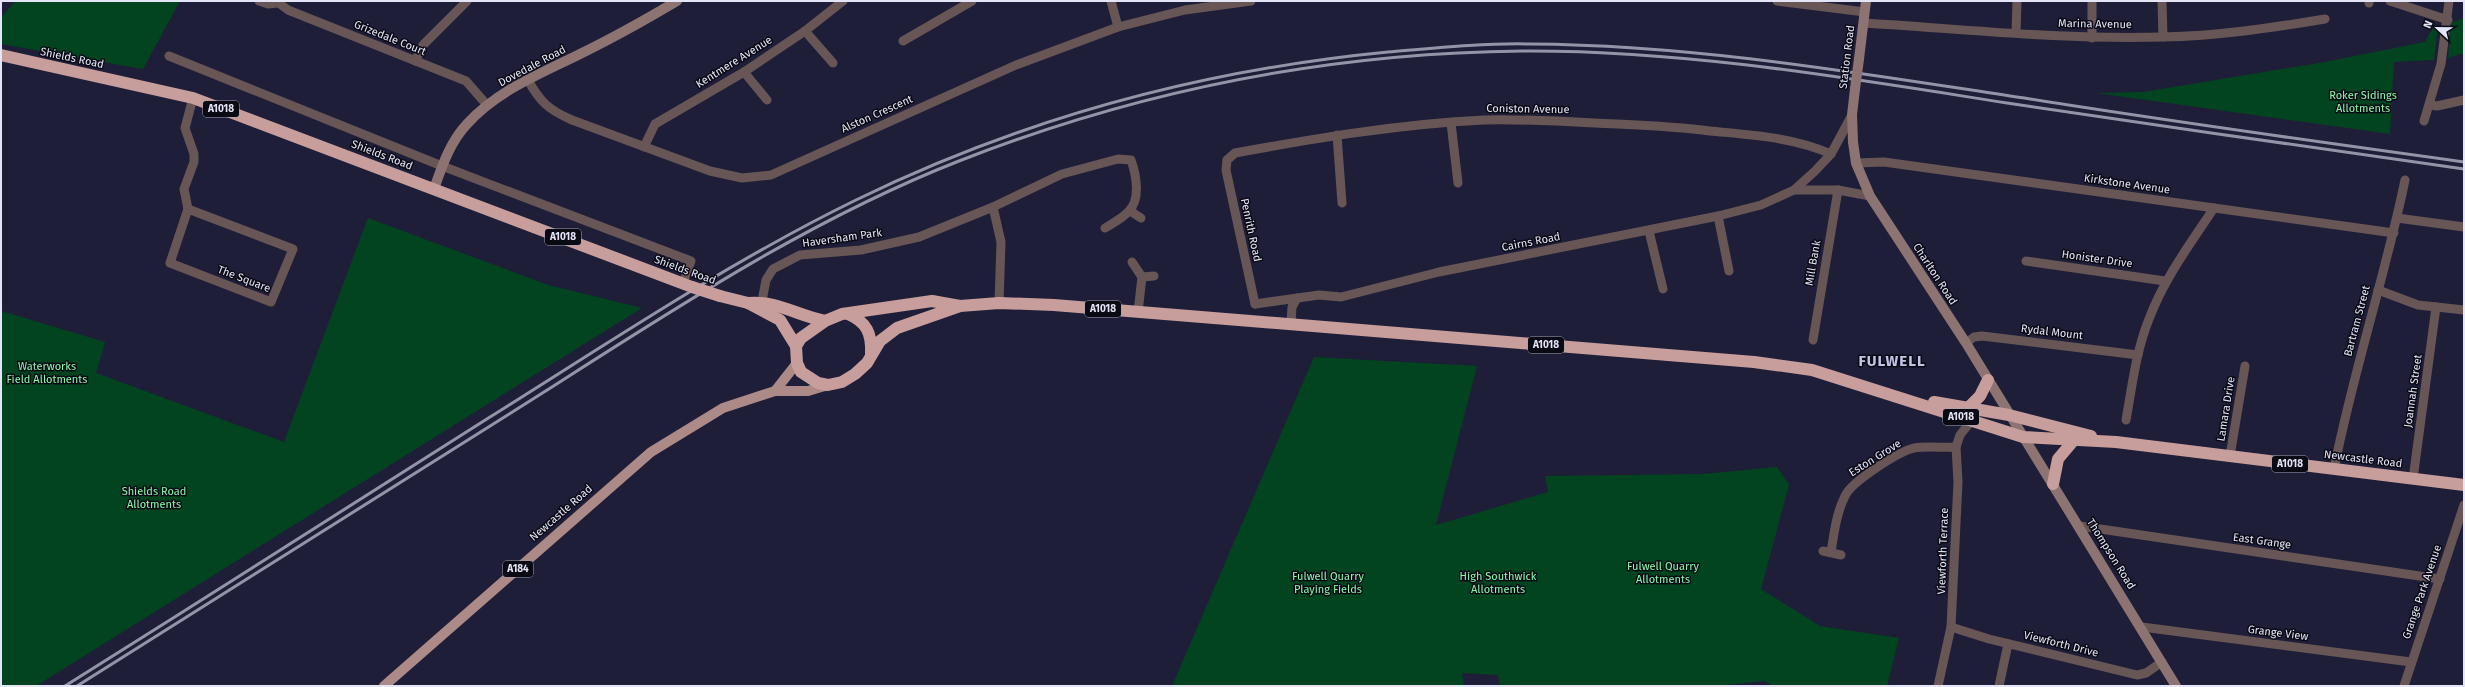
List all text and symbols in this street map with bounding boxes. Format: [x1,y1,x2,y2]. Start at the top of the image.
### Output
north arrow [2417,8,2457,48]
street label: Marina Avenue [2058,17,2132,31]
street label: Grizedale Court [352,18,428,58]
text: N [2421,19,2436,30]
street label: Station Road [1837,24,1857,90]
street label: Kentmere Avenue [693,33,775,91]
street label: Dovedale Road [496,43,568,89]
street label: Shields Road [39,45,105,71]
park label: Roker Sidings Allotments [2329,89,2397,115]
street label: Alston Crescent [839,92,915,136]
road number: A1018 [203,101,239,117]
street label: Coniston Avenue [1486,102,1570,116]
street label: Shields Road [349,137,415,173]
street label: Kirkstone Avenue [2083,172,2171,196]
street label: Penrith Road [1238,197,1264,263]
street label: Haversham Park [801,226,883,250]
road number: A1018 [545,229,581,245]
street label: Cairns Road [1501,230,1561,254]
street label: Mill Bank [1803,239,1823,287]
street label: Charlton Road [1910,241,1960,307]
street label: Honister Drive [2061,248,2133,270]
street label: Shields Road [652,253,718,287]
street label: The Square [216,263,272,295]
street label: Bartram Street [2341,284,2373,358]
road number: A1018 [1085,301,1121,317]
street label: Rydal Mount [2020,322,2084,342]
road number: A1018 [1528,337,1564,353]
district label: FULWELL [1858,352,1926,370]
street label: Joannah Street [2401,354,2425,428]
park label: Waterworks Field Allotments [7,360,87,386]
street label: Lamara Drive [2214,376,2238,442]
road number: A1018 [1943,409,1979,425]
street label: Eston Grove [1846,437,1904,479]
street label: Newcastle Road [2323,448,2403,470]
road number: A1018 [2272,456,2308,472]
street label: Newcastle Road [527,482,595,544]
park label: Shields Road Allotments [122,485,186,511]
street label: Viewforth Terrace [1935,507,1951,595]
street label: Thompson Road [2084,516,2138,592]
street label: East Grange [2232,530,2292,552]
street label: Grange Park Avenue [2400,543,2444,641]
park label: Fulwell Quarry Allotments [1627,560,1699,586]
road number: A184 [503,561,533,577]
park label: Fulwell Quarry Playing Fields [1292,570,1364,596]
park label: High Southwick Allotments [1460,570,1537,596]
street label: Grange View [2247,623,2309,643]
street label: Viewforth Drive [2022,628,2100,660]

